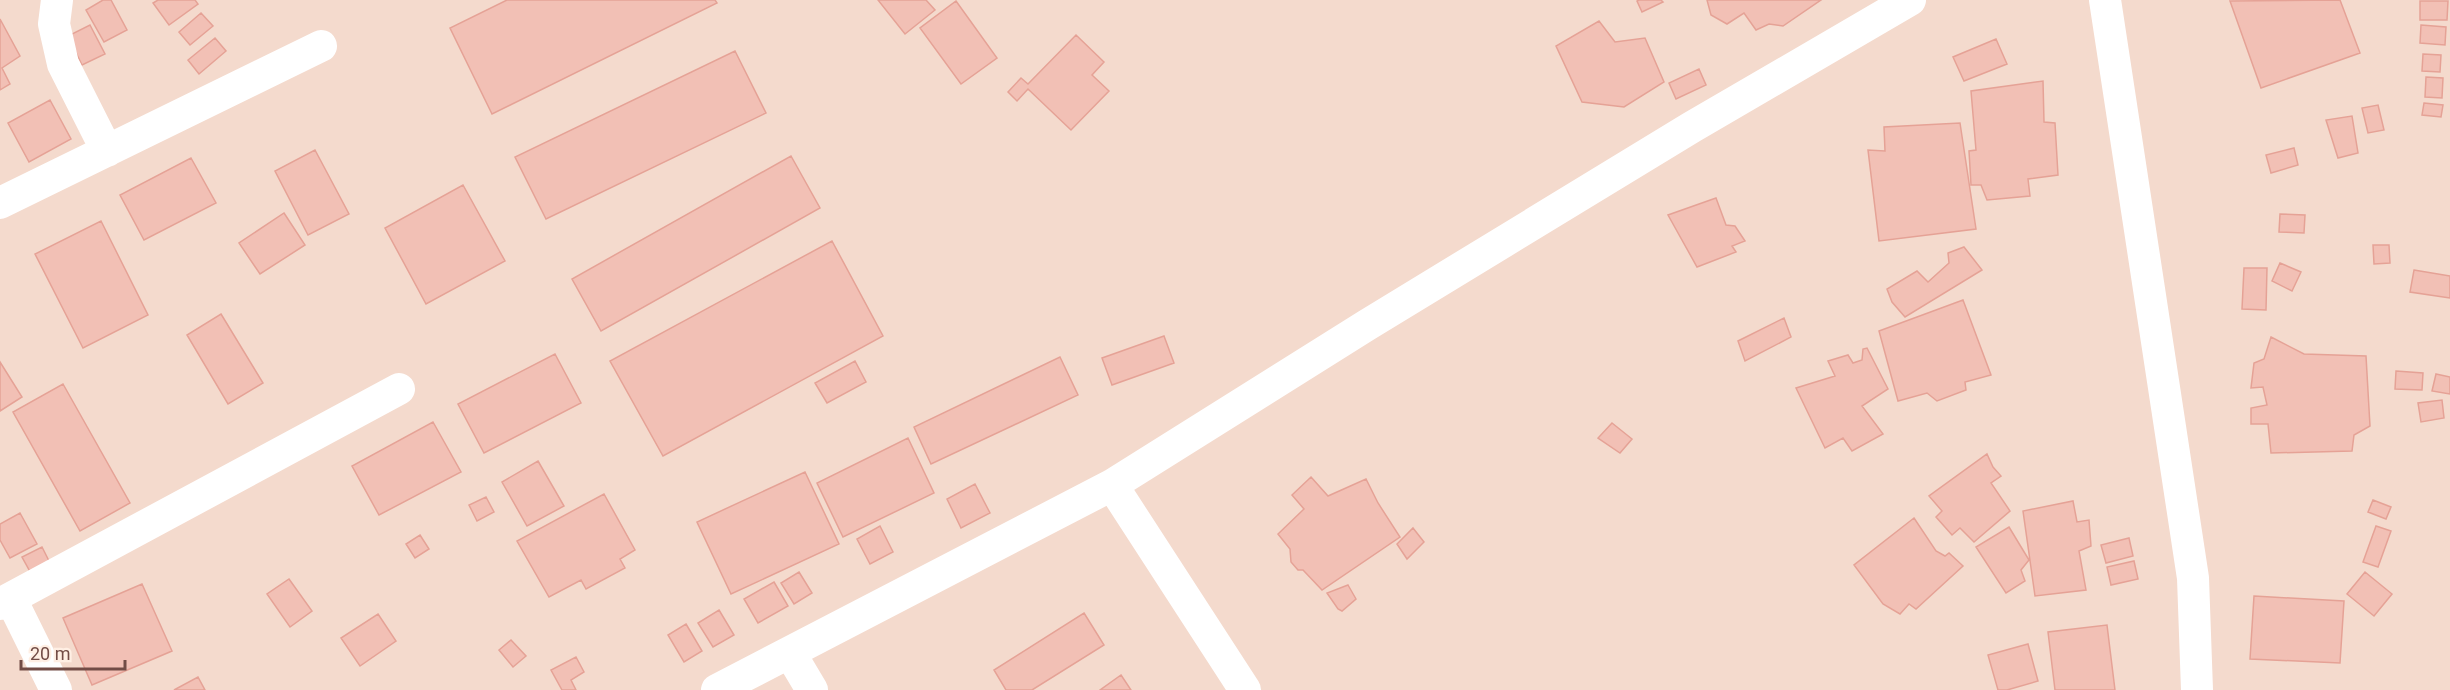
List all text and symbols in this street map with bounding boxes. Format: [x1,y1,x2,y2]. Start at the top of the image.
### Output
scale bar [21,633,124,671]
text: 20 m [30,643,70,664]

